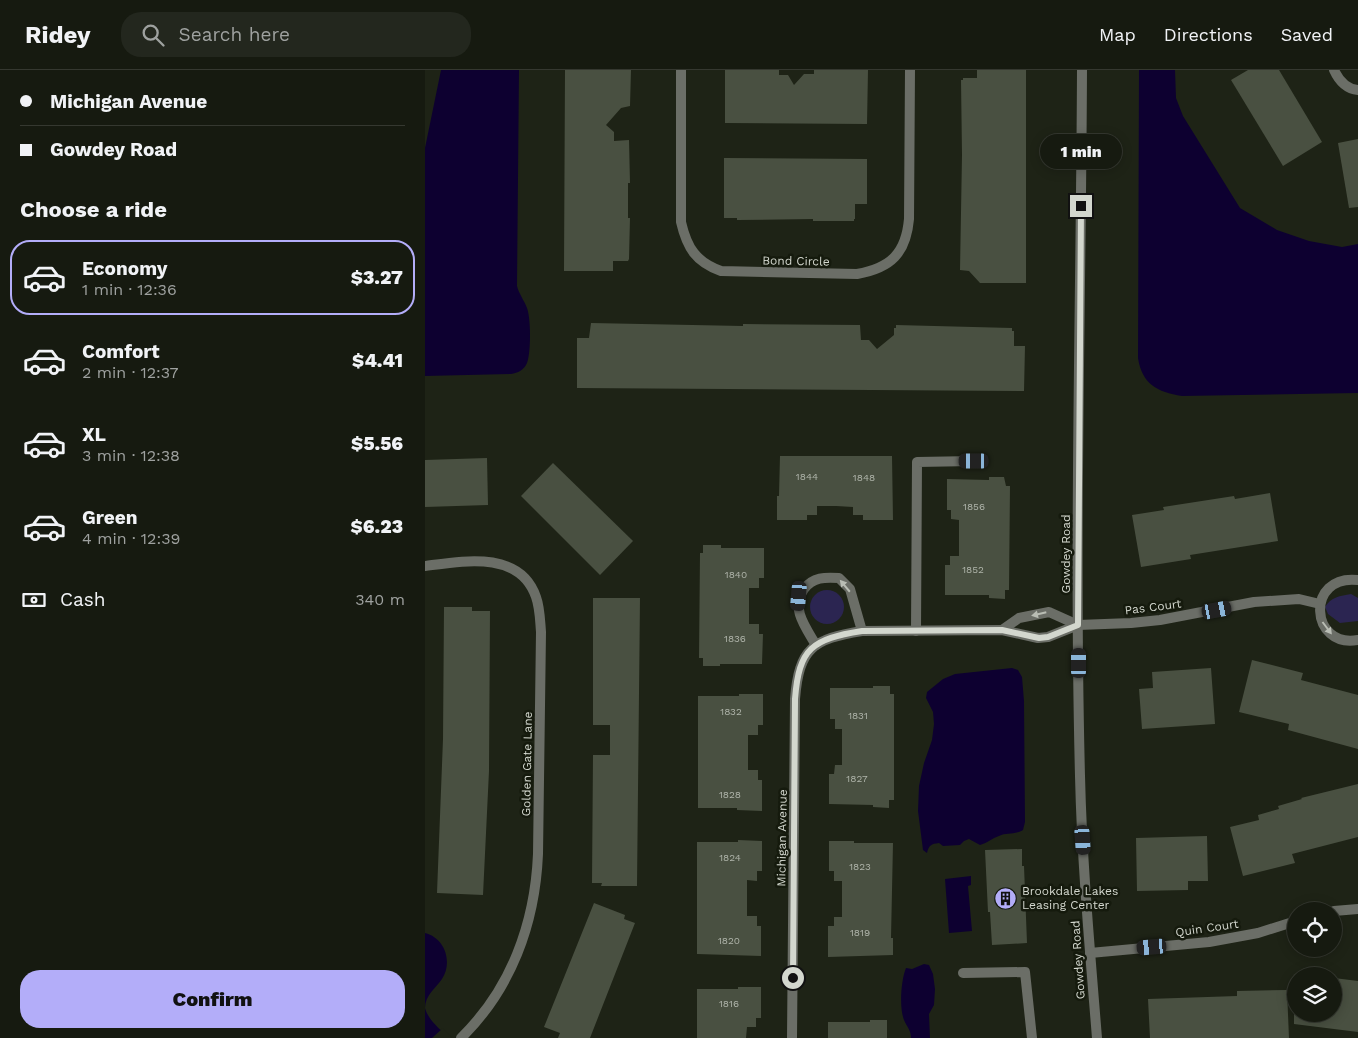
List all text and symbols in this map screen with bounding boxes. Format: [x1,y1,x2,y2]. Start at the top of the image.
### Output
search box [121,12,471,57]
text: Ridey [25,21,91,49]
icon: search [139,21,167,49]
text: Search here [179,23,290,46]
text: Map [1099,24,1136,45]
text: Directions [1164,24,1253,45]
text: Saved [1281,24,1333,45]
text: Michigan Avenue [50,90,207,113]
callout: 1 min [1040,134,1122,168]
text: Gowdey Road [50,138,177,161]
text: 1 min [1060,142,1102,161]
route end [1070,195,1092,217]
text: Choose a ride [20,197,167,222]
street label: Bond Circle [762,253,830,269]
icon: car [22,255,67,300]
text: Economy [82,257,167,280]
text: $3.27 [351,266,403,289]
text: 1 min · 12:36 [82,280,177,299]
icon: car [22,338,67,383]
text: Comfort [82,340,160,363]
text: $4.41 [352,349,403,372]
text: 2 min · 12:37 [82,363,178,382]
icon: car [22,421,67,466]
text: XL [82,423,106,446]
text: $5.56 [351,432,403,455]
text: 3 min · 12:38 [82,446,180,465]
car [959,454,989,469]
house number: 1844 [796,471,818,482]
house number: 1848 [853,472,875,483]
house number: 1856 [963,501,985,512]
icon: car [22,504,67,549]
text: Green [82,506,138,529]
text: $6.23 [351,515,403,538]
street label: Gowdey Road [1059,515,1073,593]
text: 4 min · 12:39 [82,529,180,548]
house number: 1852 [962,564,984,575]
house number: 1840 [725,569,747,580]
one-way arrow [840,579,851,592]
car [790,580,807,612]
icon: cash [20,586,48,614]
text: Cash [60,588,106,611]
text: 340 m [355,590,405,609]
street label: Pas Court [1124,597,1182,617]
car [1200,600,1233,620]
one-way arrow [1032,610,1047,618]
one-way arrow [1322,621,1332,635]
house number: 1836 [724,633,746,644]
car [1071,648,1086,678]
house number: 1832 [720,706,742,717]
house number: 1831 [848,710,868,721]
street label: Golden Gate Lane [519,711,535,817]
house number: 1827 [846,773,868,784]
house number: 1828 [719,789,741,800]
street label: Michigan Avenue [774,789,790,887]
car [1074,825,1091,855]
house number: 1824 [719,852,741,863]
house number: 1823 [849,861,871,872]
place label: Brookdale Lakes Leasing Center [1022,884,1118,912]
building icon: Brookdale Lakes Leasing Center [994,886,1018,910]
map controls [1287,902,1342,1022]
button: locate [1287,902,1342,957]
street label: Quin Court [1175,917,1239,939]
street label: Gowdey Road [1068,920,1088,1000]
house number: 1819 [850,927,870,938]
house number: 1820 [718,935,740,946]
car [1136,938,1167,956]
route start [782,967,804,989]
button: layers [1287,967,1342,1022]
button: Confirm [20,970,405,1028]
house number: 1816 [719,998,739,1009]

